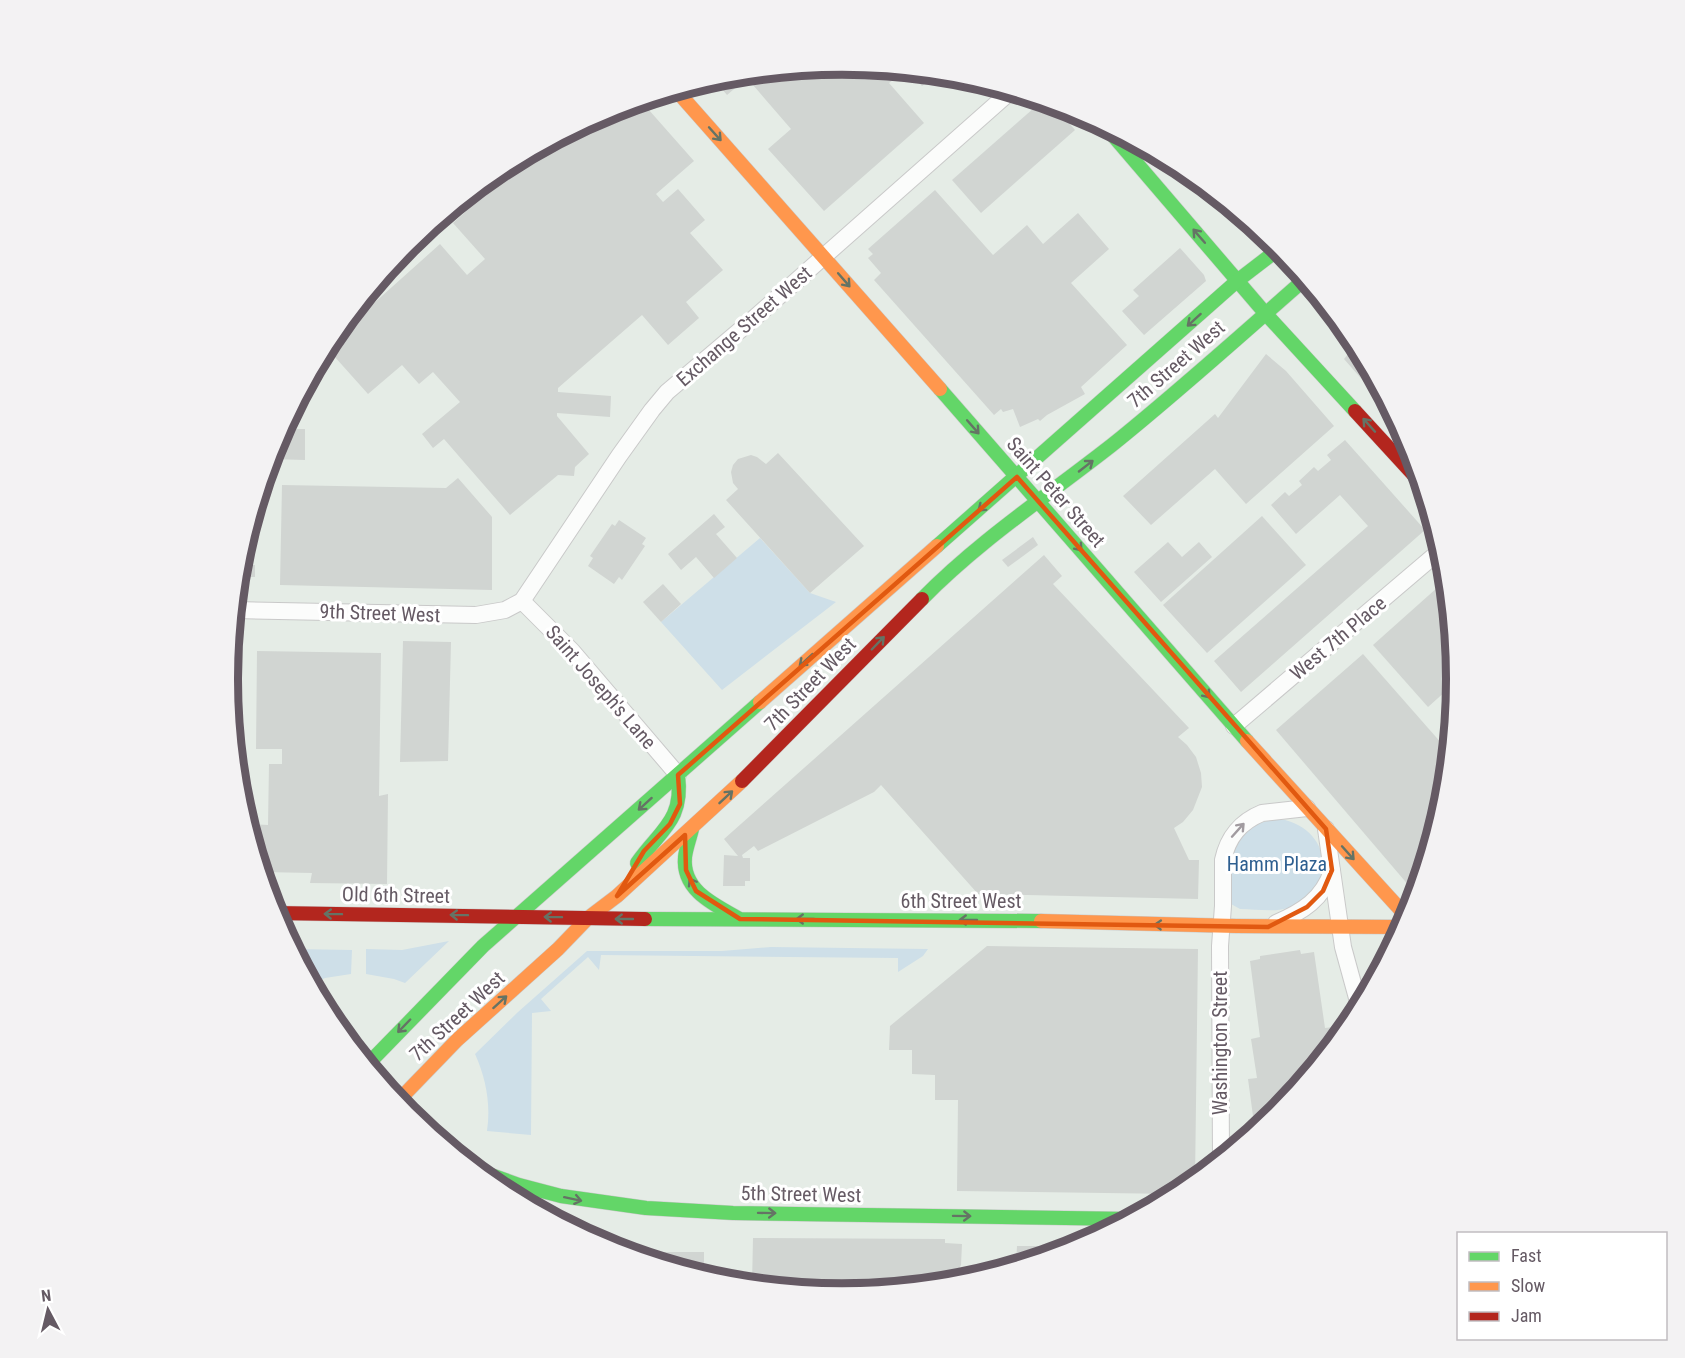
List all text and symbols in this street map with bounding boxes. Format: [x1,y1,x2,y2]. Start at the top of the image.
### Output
one-way arrow [708,126,722,141]
one-way arrow [1192,229,1206,244]
street label: Exchange Street West [671,261,817,391]
one-way arrow [837,272,851,287]
one-way arrow [1186,313,1201,327]
street label: 7th Street West [1123,315,1230,413]
one-way arrow [1362,418,1376,433]
one-way arrow [966,419,980,434]
street label: Saint Peter Street [1002,432,1110,552]
one-way arrow [1077,460,1093,472]
one-way arrow [977,498,993,511]
one-way arrow [1069,536,1083,551]
street label: West 7th Place [1285,591,1391,685]
street label: 9th Street West [319,599,441,627]
street label: Saint Joseph's Lane [541,620,661,754]
street label: 7th Street West [759,632,861,736]
one-way arrow [871,635,885,650]
one-way arrow [799,653,814,667]
one-way arrow [1197,683,1211,698]
one-way arrow [719,789,734,804]
one-way arrow [638,797,653,811]
one-way arrow [1231,822,1244,838]
one-way arrow [1341,845,1355,860]
park label: Hamm Plaza [1227,852,1327,876]
one-way arrow [687,877,700,894]
street label: Old 6th Street [342,882,450,908]
street label: 6th Street West [901,889,1022,913]
one-way arrow [324,908,344,920]
one-way arrow [450,909,470,921]
one-way arrow [543,911,563,923]
one-way arrow [614,913,634,925]
one-way arrow [796,913,816,925]
one-way arrow [959,914,979,926]
one-way arrow [1154,919,1174,930]
street label: 7th Street West [405,966,509,1066]
street label: Washington Street [1208,971,1232,1115]
one-way arrow [492,995,507,1009]
one-way arrow [397,1018,412,1033]
street label: 5th Street West [740,1181,862,1207]
one-way arrow [563,1194,582,1205]
one-way arrow [756,1207,776,1219]
one-way arrow [951,1210,971,1222]
legend [1457,1232,1667,1340]
text: Fast [1511,1245,1542,1266]
text: Slow [1511,1275,1546,1296]
north arrow [18,1280,78,1340]
text: N [40,1286,52,1306]
text: Jam [1511,1305,1542,1326]

